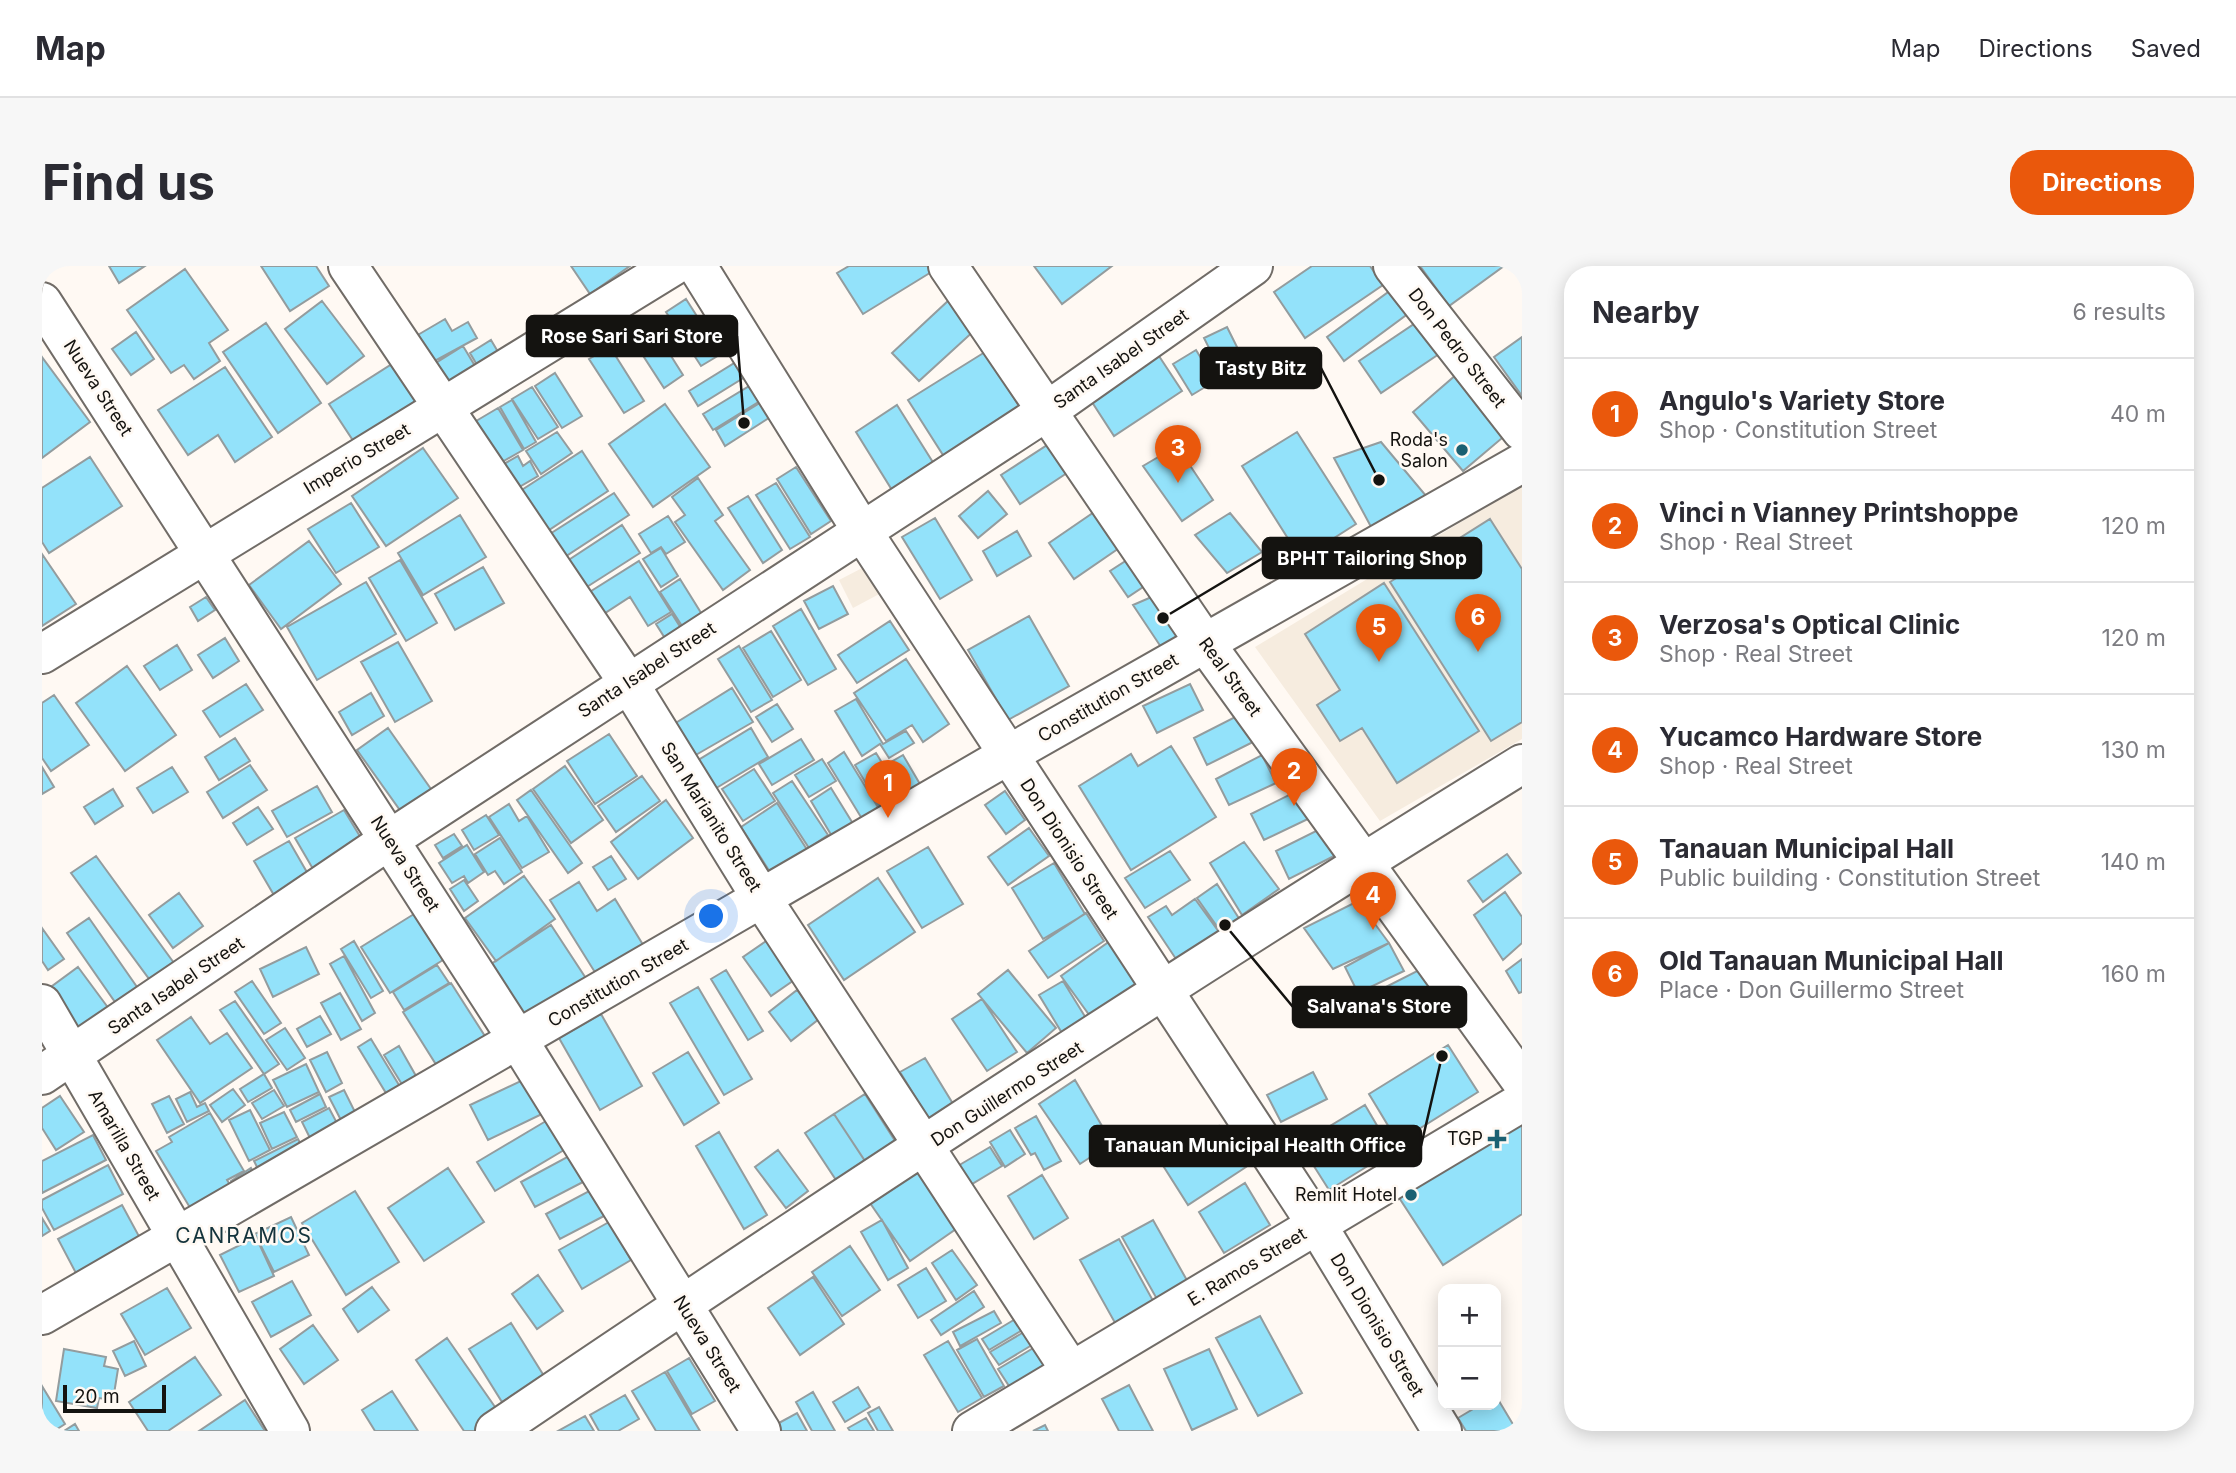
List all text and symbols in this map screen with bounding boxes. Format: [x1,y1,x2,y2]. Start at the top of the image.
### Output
text: Map [35,28,106,68]
text: Map [1891,34,1940,63]
text: Directions [1978,34,2093,63]
text: Saved [2131,34,2201,63]
button: Directions [2010,150,2194,215]
text: Find us [42,153,215,212]
street label: Don Pedro Street [1404,284,1511,412]
text: Nearby [1592,294,1700,330]
text: 6 results [2072,298,2166,326]
street label: Santa Isabel Street [1049,304,1192,413]
callout: Rose Sari Sari Store [527,316,737,356]
text: Rose Sari Sari Store [541,325,723,348]
street label: Nueva Street [60,336,137,440]
callout: Tasty Bitz [1201,348,1321,388]
text: Tasty Bitz [1215,357,1307,380]
text: Angulo's Variety Store [1659,385,1945,416]
text: 1 [1610,400,1620,428]
text: 40 m [2110,400,2166,428]
text: Shop · Constitution Street [1659,416,1937,444]
street label: Imperio Street [300,419,414,499]
pin: 3 [1155,425,1201,483]
place label: Roda's Salon [1390,429,1448,471]
marker: Roda's Salon [1454,442,1470,458]
text: Vinci n Vianney Printshoppe [1659,497,2018,528]
text: 2 [1608,512,1622,540]
text: 120 m [2101,512,2166,540]
text: Shop · Real Street [1659,528,1853,556]
callout: BPHT Tailoring Shop [1263,538,1481,578]
text: BPHT Tailoring Shop [1277,547,1467,570]
pin: 6 [1455,594,1501,652]
pin: 5 [1356,604,1402,662]
text: Verzosa's Optical Clinic [1659,609,1960,640]
street label: Santa Isabel Street [574,617,719,722]
text: 3 [1608,624,1622,652]
text: 120 m [2101,624,2166,652]
street label: Real Street [1195,633,1266,720]
text: Shop · Real Street [1659,640,1853,668]
street label: Constitution Street [1034,649,1182,746]
text: Yucamco Hardware Store [1659,721,1982,752]
text: 4 [1607,736,1623,764]
text: 130 m [2101,736,2166,764]
street label: San Marianito Street [657,738,766,896]
pin: 2 [1271,748,1317,806]
text: Shop · Real Street [1659,752,1853,780]
pin: 1 [865,760,911,818]
street label: Don Dionisio Street [1016,775,1123,923]
street label: Nueva Street [367,812,444,916]
text: Tanauan Municipal Hall [1659,833,1954,864]
text: 5 [1608,848,1622,876]
text: 140 m [2101,848,2166,876]
text: Public building · Constitution Street [1659,864,2040,892]
pin: 4 [1350,872,1396,930]
your location [694,899,728,933]
street label: Santa Isabel Street [104,932,248,1039]
street label: Constitution Street [544,934,692,1031]
text: Old Tanauan Municipal Hall [1659,945,2004,976]
text: 6 [1608,960,1622,988]
text: 160 m [2101,960,2166,988]
text: Place · Don Guillermo Street [1659,976,1964,1004]
callout: Salvana's Store [1293,987,1466,1027]
text: Salvana's Store [1307,995,1451,1018]
street label: Don Guillermo Street [927,1037,1087,1150]
street label: Amarilla Street [84,1086,165,1204]
callout: Tanauan Municipal Health Office [1090,1126,1421,1166]
place label: TGP [1447,1128,1483,1149]
marker: TGP [1489,1131,1505,1147]
text: Tanauan Municipal Health Office [1104,1134,1406,1157]
place label: Remlit Hotel [1295,1184,1397,1205]
marker: Remlit Hotel [1403,1187,1419,1203]
district label: CANRAMOS [175,1223,313,1248]
street label: E. Ramos Street [1184,1223,1310,1310]
street label: Don Dionisio Street [1326,1249,1428,1400]
map controls [1438,1284,1501,1410]
button: + [1438,1284,1501,1347]
street label: Nueva Street [669,1291,746,1396]
button: − [1438,1347,1501,1410]
scale bar [63,1382,166,1414]
text: 20 m [74,1385,120,1408]

